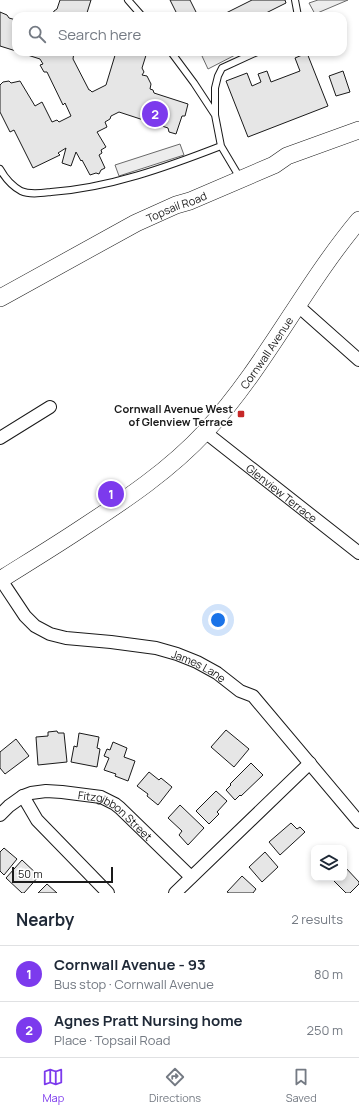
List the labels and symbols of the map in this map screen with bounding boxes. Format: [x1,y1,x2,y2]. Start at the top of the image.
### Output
pin: 2 [142,99,168,129]
street label: Topsail Road [144,187,209,225]
street label: Cornwall Avenue [236,313,296,391]
place label: Cornwall Avenue West of Glenview Terrace [114,401,233,429]
marker: Cornwall Avenue West of Glenview Terrace [236,409,246,419]
street label: Glenview Terrace [243,460,321,526]
pin: 1 [98,479,124,509]
your location [208,610,228,630]
street label: James Lane [170,645,230,686]
street label: Fitzgibbon Street [77,787,156,843]
scale bar [12,865,113,884]

